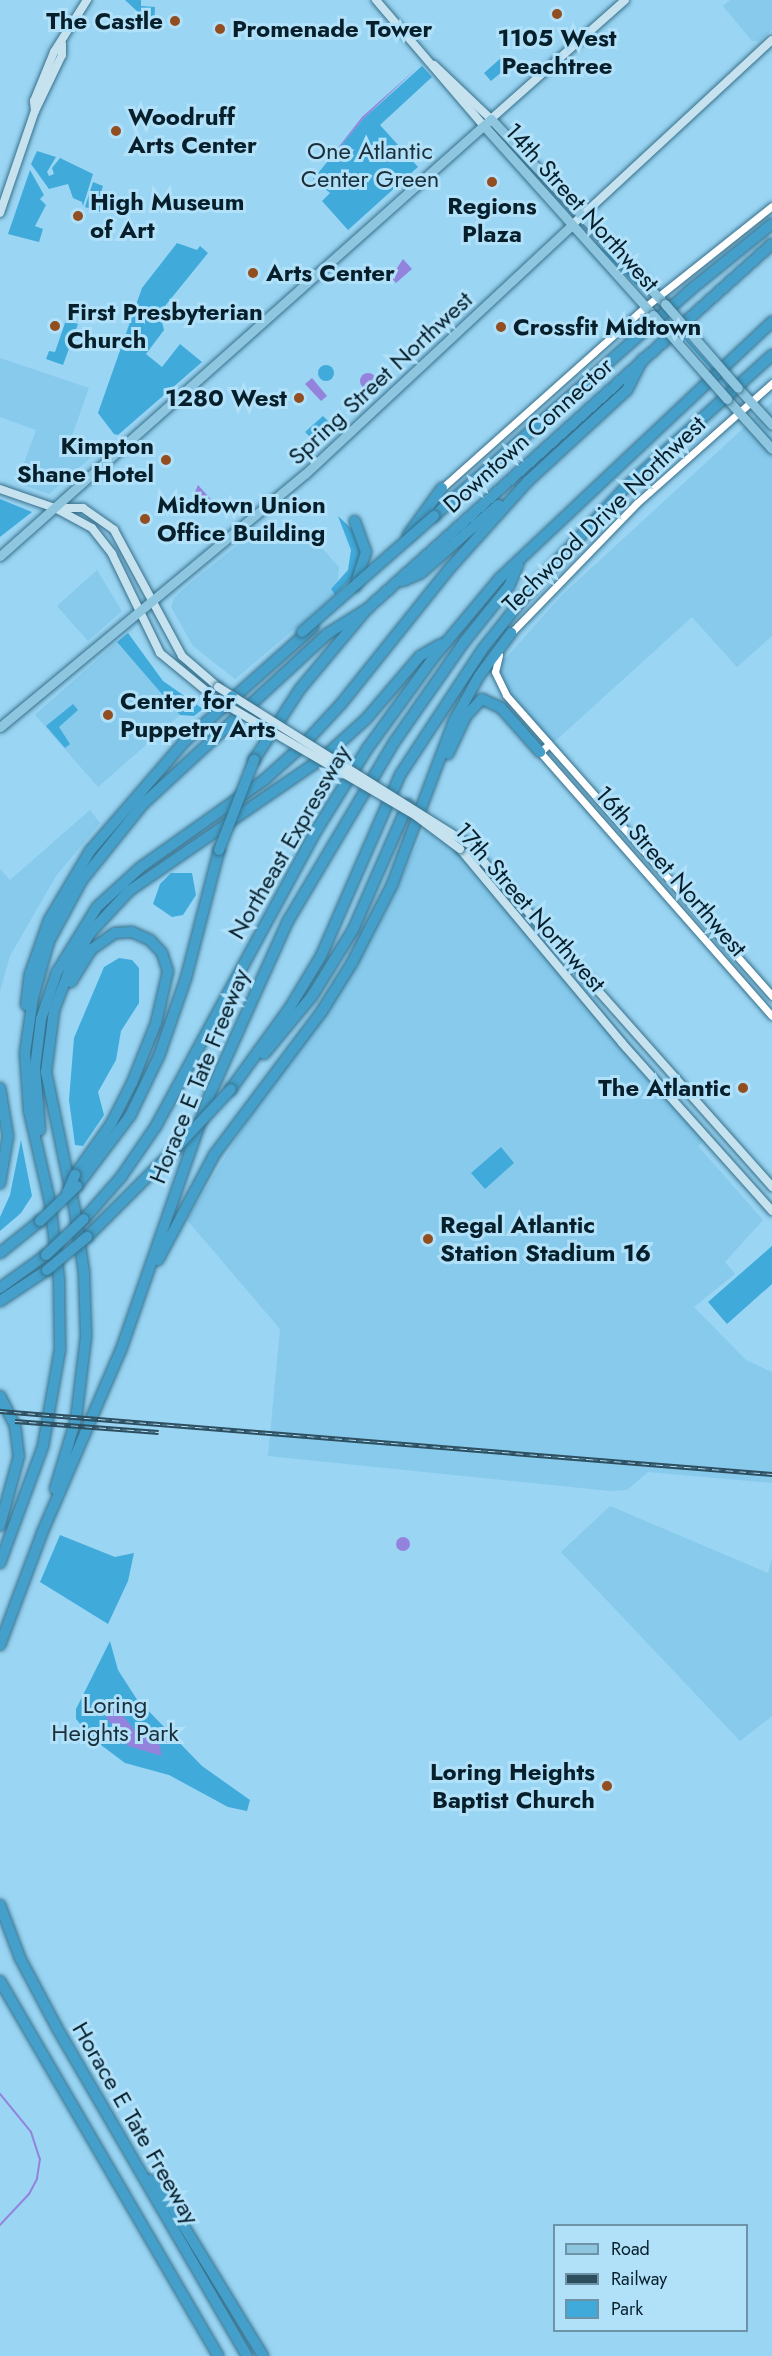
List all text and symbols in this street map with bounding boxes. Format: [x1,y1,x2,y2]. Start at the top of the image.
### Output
place label: The Castle [46,7,163,35]
marker: 1105 West Peachtree [550,7,564,21]
marker: The Castle [168,14,182,28]
place label: Promenade Tower [232,15,432,43]
marker: Promenade Tower [213,22,227,36]
place label: 1105 West Peachtree [498,24,616,80]
place label: Woodruff Arts Center [128,103,257,159]
street label: 14th Street Northwest [499,117,665,297]
marker: Woodruff Arts Center [109,124,123,138]
park label: One Atlantic Center Green [301,137,439,193]
marker: Regions Plaza [485,175,499,189]
place label: High Museum of Art [90,188,244,244]
place label: Regions Plaza [447,192,537,248]
marker: High Museum of Art [71,209,85,223]
place label: Arts Center [266,259,395,287]
marker: Arts Center [244,264,262,282]
street label: Spring Street Northwest [282,285,478,471]
place label: First Presbyterian Church [67,298,263,354]
place label: Crossfit Midtown [513,313,701,341]
marker: First Presbyterian Church [48,319,62,333]
marker: Crossfit Midtown [494,320,508,334]
street label: Downtown Connector [437,351,619,519]
place label: 1280 West [165,384,287,412]
marker: 1280 West [292,391,306,405]
street label: Techwood Drive Northwest [497,410,711,618]
place label: Kimpton Shane Hotel [17,432,154,488]
marker: Kimpton Shane Hotel [159,453,173,467]
place label: Midtown Union Office Building [157,491,326,547]
marker: Midtown Union Office Building [138,512,152,526]
place label: Center for Puppetry Arts [120,687,276,743]
marker: Center for Puppetry Arts [101,708,115,722]
street label: Northeast Expressway [222,740,356,944]
street label: 16th Street Northwest [589,780,753,962]
street label: 17th Street Northwest [448,816,612,998]
street label: Horace E Tate Freeway [143,964,255,1188]
place label: The Atlantic [598,1074,731,1102]
marker: The Atlantic [736,1081,750,1095]
place label: Regal Atlantic Station Stadium 16 [440,1211,651,1267]
marker: Regal Atlantic Station Stadium 16 [421,1232,435,1246]
park label: Loring Heights Park [51,1691,179,1747]
place label: Loring Heights Baptist Church [430,1758,595,1814]
marker: Loring Heights Baptist Church [600,1779,614,1793]
street label: Horace E Tate Freeway [66,2017,206,2229]
legend [553,2224,748,2332]
text: Road [611,2236,650,2262]
text: Railway [611,2266,667,2292]
text: Park [611,2296,643,2322]

